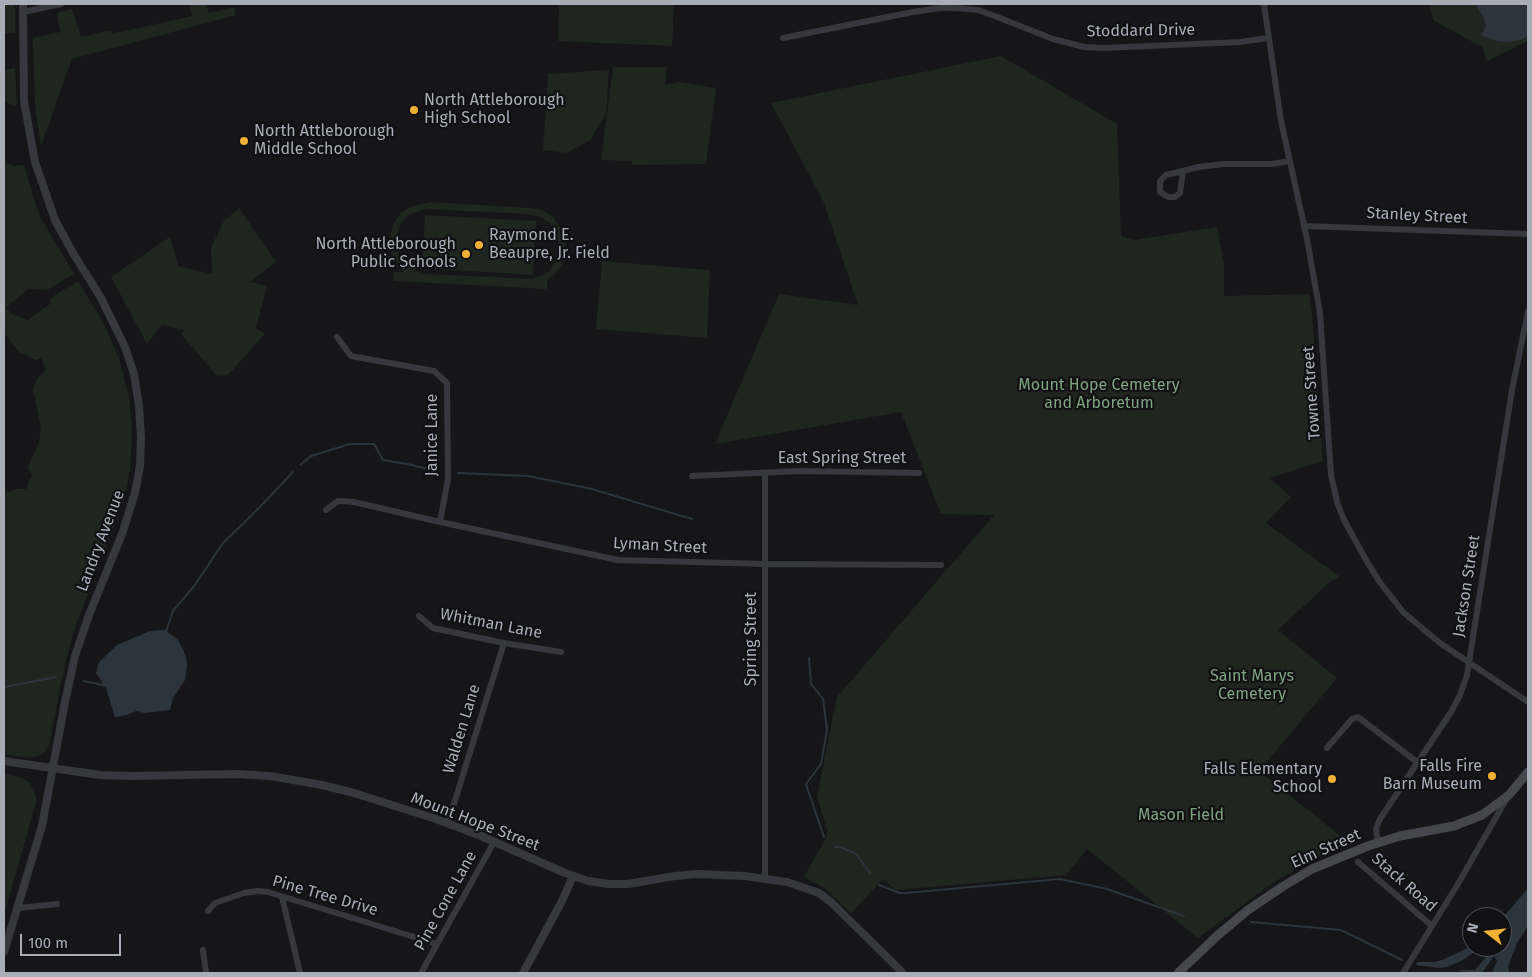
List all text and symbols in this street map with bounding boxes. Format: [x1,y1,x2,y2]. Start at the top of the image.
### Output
street label: Stoddard Drive [1087,20,1195,42]
place label: North Attleborough High School [424,91,565,129]
marker: North Attleborough High School [408,104,420,116]
place label: North Attleborough Middle School [254,122,395,160]
marker: North Attleborough Middle School [238,135,250,147]
street label: Stanley Street [1366,204,1468,228]
place label: Raymond E. Beaupre, Jr. Field [489,226,610,264]
place label: North Attleborough Public Schools [315,235,456,273]
marker: Raymond E. Beaupre, Jr. Field [473,239,485,251]
marker: North Attleborough Public Schools [460,248,472,260]
street label: Towne Street [1299,345,1325,441]
park label: Mount Hope Cemetery and Arboretum [1018,376,1180,414]
street label: Janice Lane [423,394,443,476]
street label: East Spring Street [778,449,906,469]
street label: Landry Avenue [73,488,129,594]
street label: Lyman Street [612,534,708,558]
street label: Jackson Street [1449,534,1485,638]
street label: Spring Street [742,592,762,686]
street label: Whitman Lane [438,605,544,643]
park label: Saint Marys Cemetery [1210,667,1294,705]
street label: Walden Lane [439,682,485,776]
place label: Falls Fire Barn Museum [1383,757,1482,795]
place label: Falls Elementary School [1203,760,1322,798]
marker: Falls Fire Barn Museum [1486,770,1498,782]
marker: Falls Elementary School [1326,773,1338,785]
street label: Mount Hope Street [408,789,542,855]
park label: Mason Field [1138,806,1224,826]
street label: Elm Street [1288,825,1364,873]
street label: Pine Cone Lane [411,848,481,954]
street label: Stack Road [1367,849,1441,917]
street label: Pine Tree Drive [270,872,380,920]
north arrow [1462,907,1512,957]
text: N [1464,921,1483,935]
scale bar [22,924,124,956]
text: 100 m [28,934,68,952]

